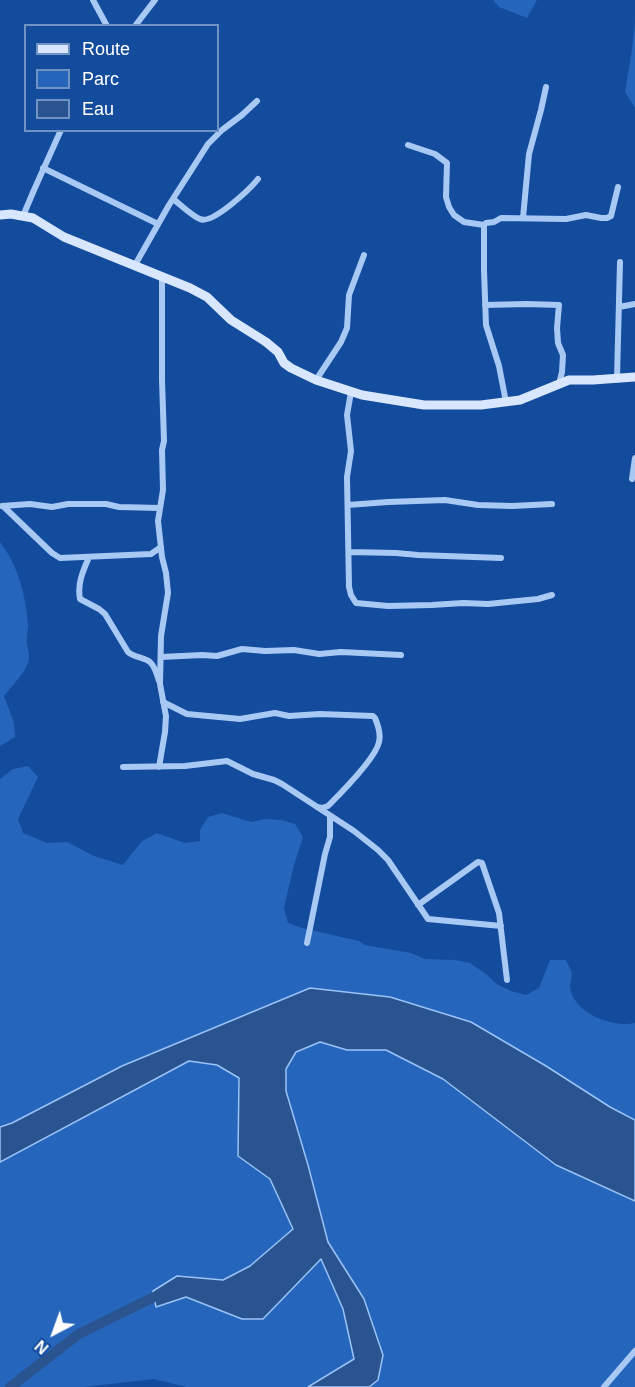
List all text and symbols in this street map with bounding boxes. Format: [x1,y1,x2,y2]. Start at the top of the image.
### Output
legend [24,24,219,132]
text: Route [82,39,130,59]
text: Parc [82,69,119,89]
text: Eau [82,99,114,119]
north arrow [24,1303,84,1363]
text: N [32,1337,52,1357]

